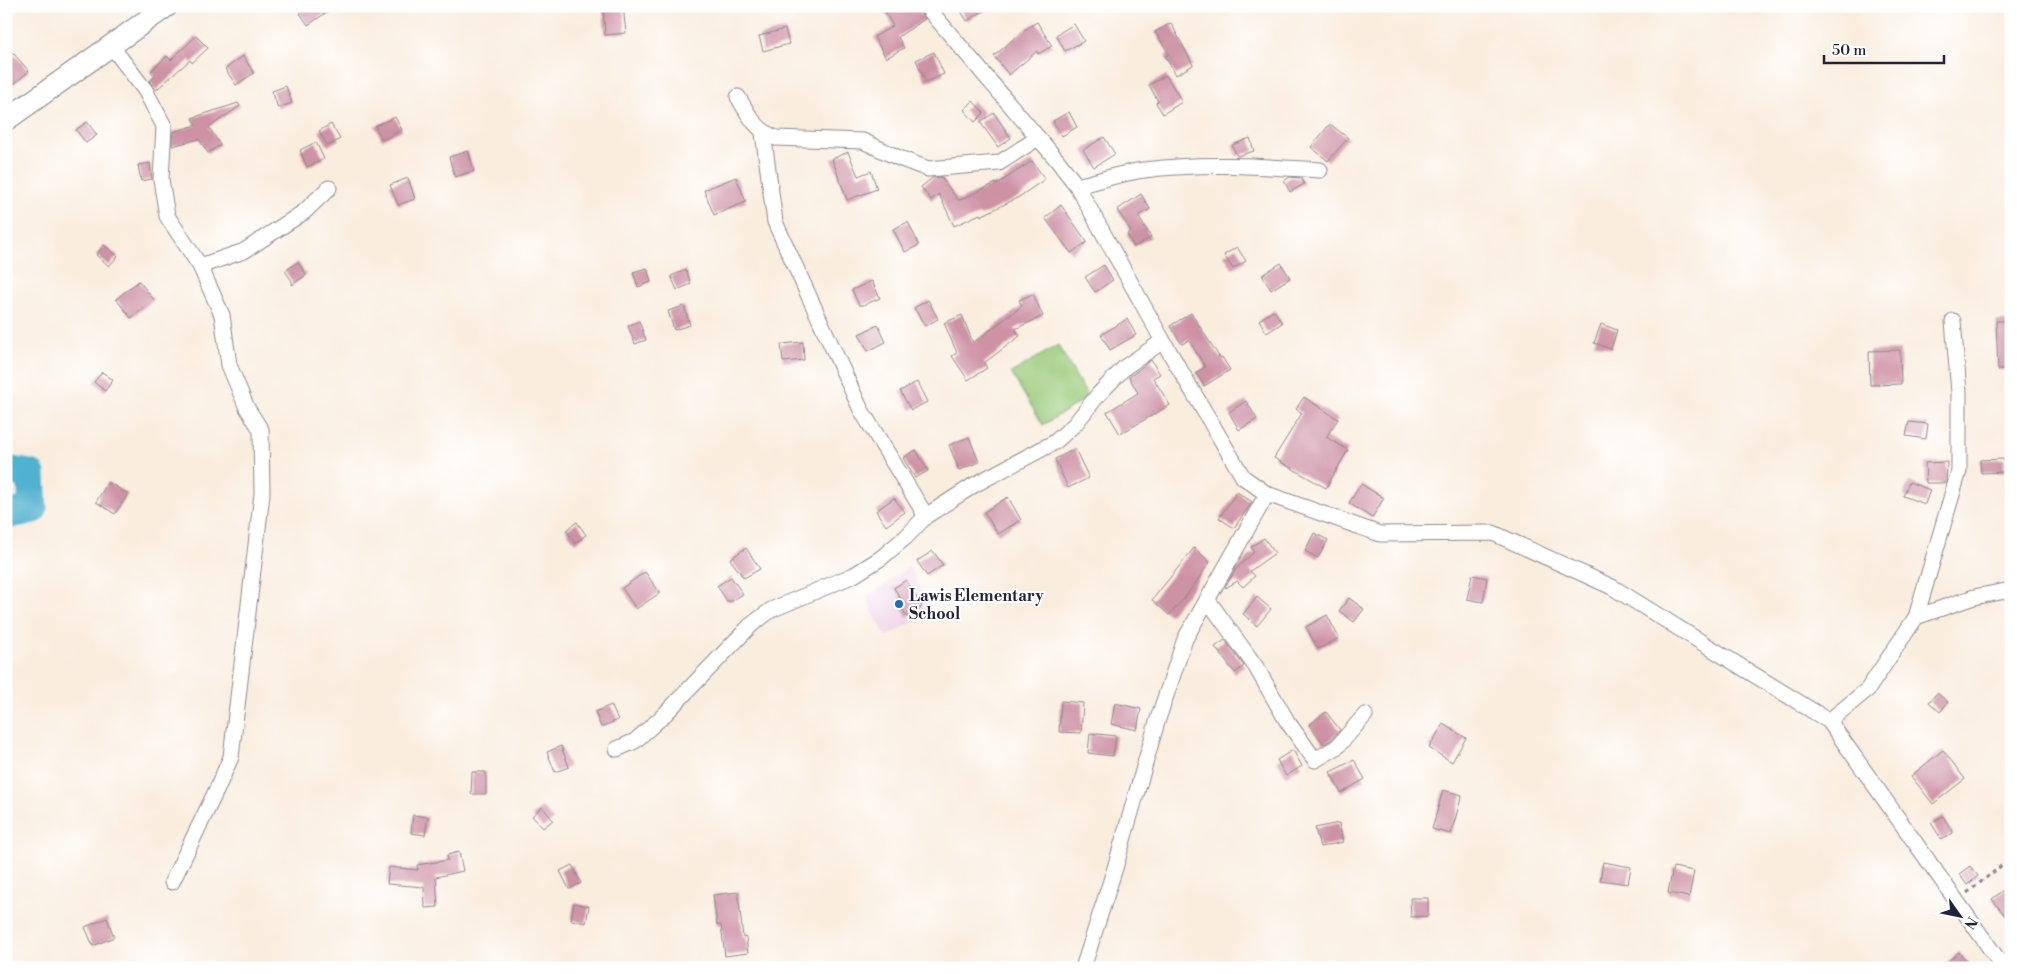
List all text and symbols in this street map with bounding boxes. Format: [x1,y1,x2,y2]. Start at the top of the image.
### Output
scale bar [1824,32,1944,64]
text: 50 m [1832,41,1866,60]
place label: Lawis Elementary School [909,586,1044,624]
marker: Lawis Elementary School [893,598,905,610]
north arrow [1934,892,1984,942]
text: N [1959,913,1981,932]

